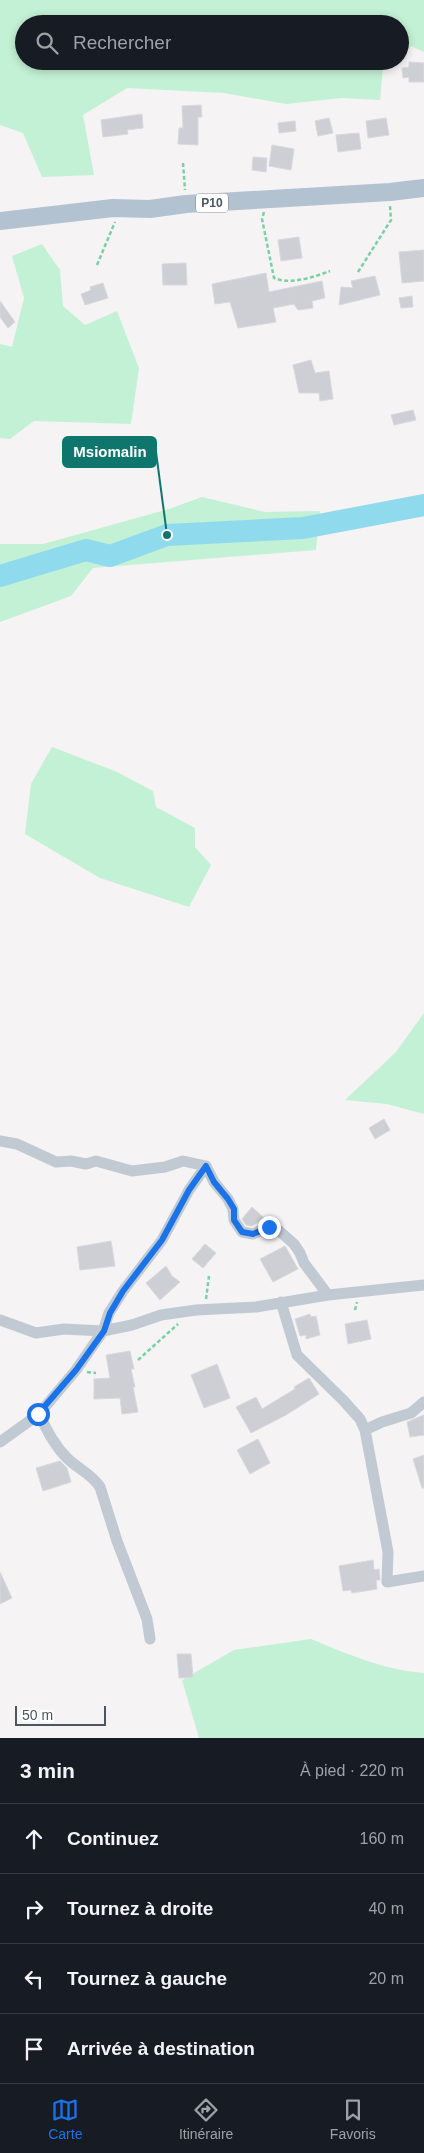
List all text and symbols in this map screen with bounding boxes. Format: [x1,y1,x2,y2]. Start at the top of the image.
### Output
search box [15,15,409,70]
icon: search [33,29,61,57]
text: Rechercher [73,32,171,53]
road number: P10 [196,194,228,212]
callout: Msiomalin [63,437,156,467]
text: Msiomalin [73,443,147,460]
route end [258,1216,281,1239]
route start [27,1403,50,1426]
scale bar [15,1703,106,1726]
text: 50 m [22,1707,53,1723]
text: 3 min [20,1759,75,1782]
text: À pied · 220 m [300,1762,404,1779]
icon: ahead [20,1825,48,1853]
text: Continuez [67,1828,159,1849]
text: 160 m [360,1830,404,1847]
icon: right [20,1895,48,1923]
text: Tournez à droite [67,1898,213,1919]
text: 40 m [368,1900,404,1917]
icon: left [20,1965,48,1993]
text: Tournez à gauche [67,1968,227,1989]
text: 20 m [368,1970,404,1987]
icon: arrive [20,2035,48,2063]
text: Arrivée à destination [67,2038,255,2059]
tab: Carte [48,2096,82,2142]
tab: Itinéraire [179,2096,233,2142]
tab: Favoris [330,2096,376,2142]

